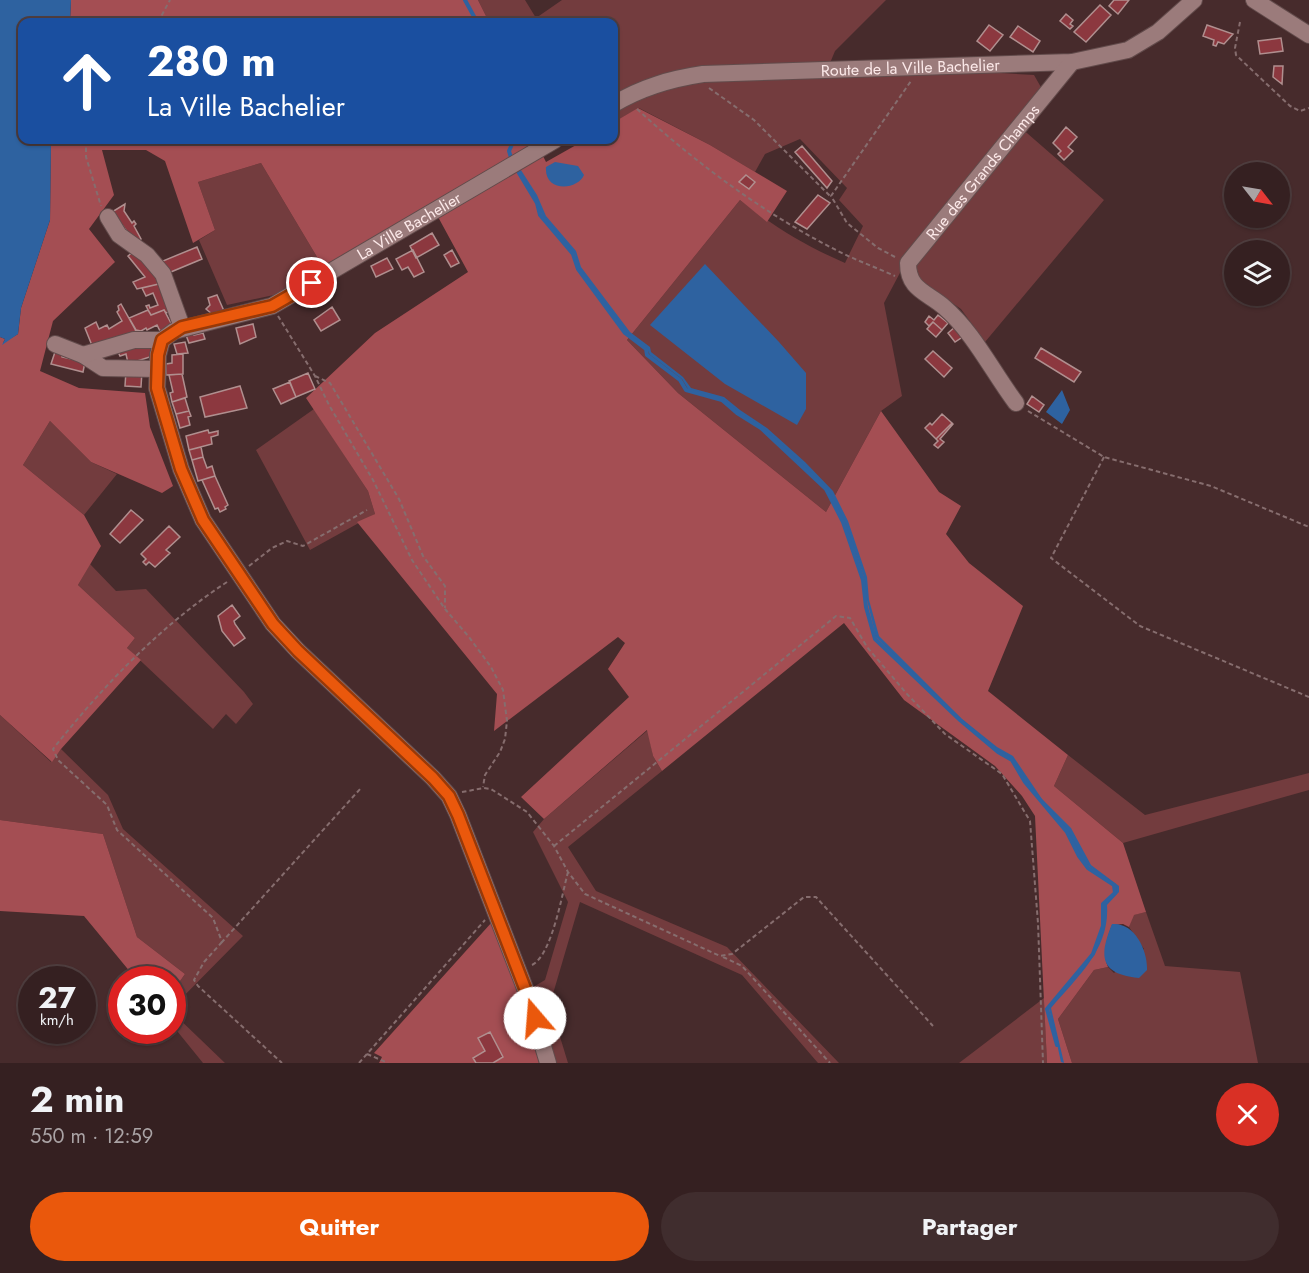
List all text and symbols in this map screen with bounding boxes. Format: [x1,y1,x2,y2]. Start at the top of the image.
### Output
text: 280 m [147,31,276,92]
icon: ahead [48,42,126,120]
street label: Route de la Ville Bachelier [820,53,1001,82]
text: La Ville Bachelier [147,87,345,126]
street label: Rue des Grands Champs [920,99,1045,244]
north arrow [1224,162,1290,228]
map controls [1224,162,1290,306]
street label: La Ville Bachelier [352,186,466,265]
button: layers [1224,240,1290,306]
pin [286,257,337,308]
icon: arrive [295,266,328,299]
speed limit sign: 30 [108,966,186,1044]
text: 27 [38,976,76,1019]
position arrow [503,986,567,1050]
text: km/h [40,1009,74,1031]
text: 2 min [30,1073,125,1125]
button: close [1216,1083,1279,1146]
text: 550 m · 12:59 [30,1122,153,1151]
button: Quitter [30,1192,649,1261]
button: Partager [661,1192,1279,1261]

